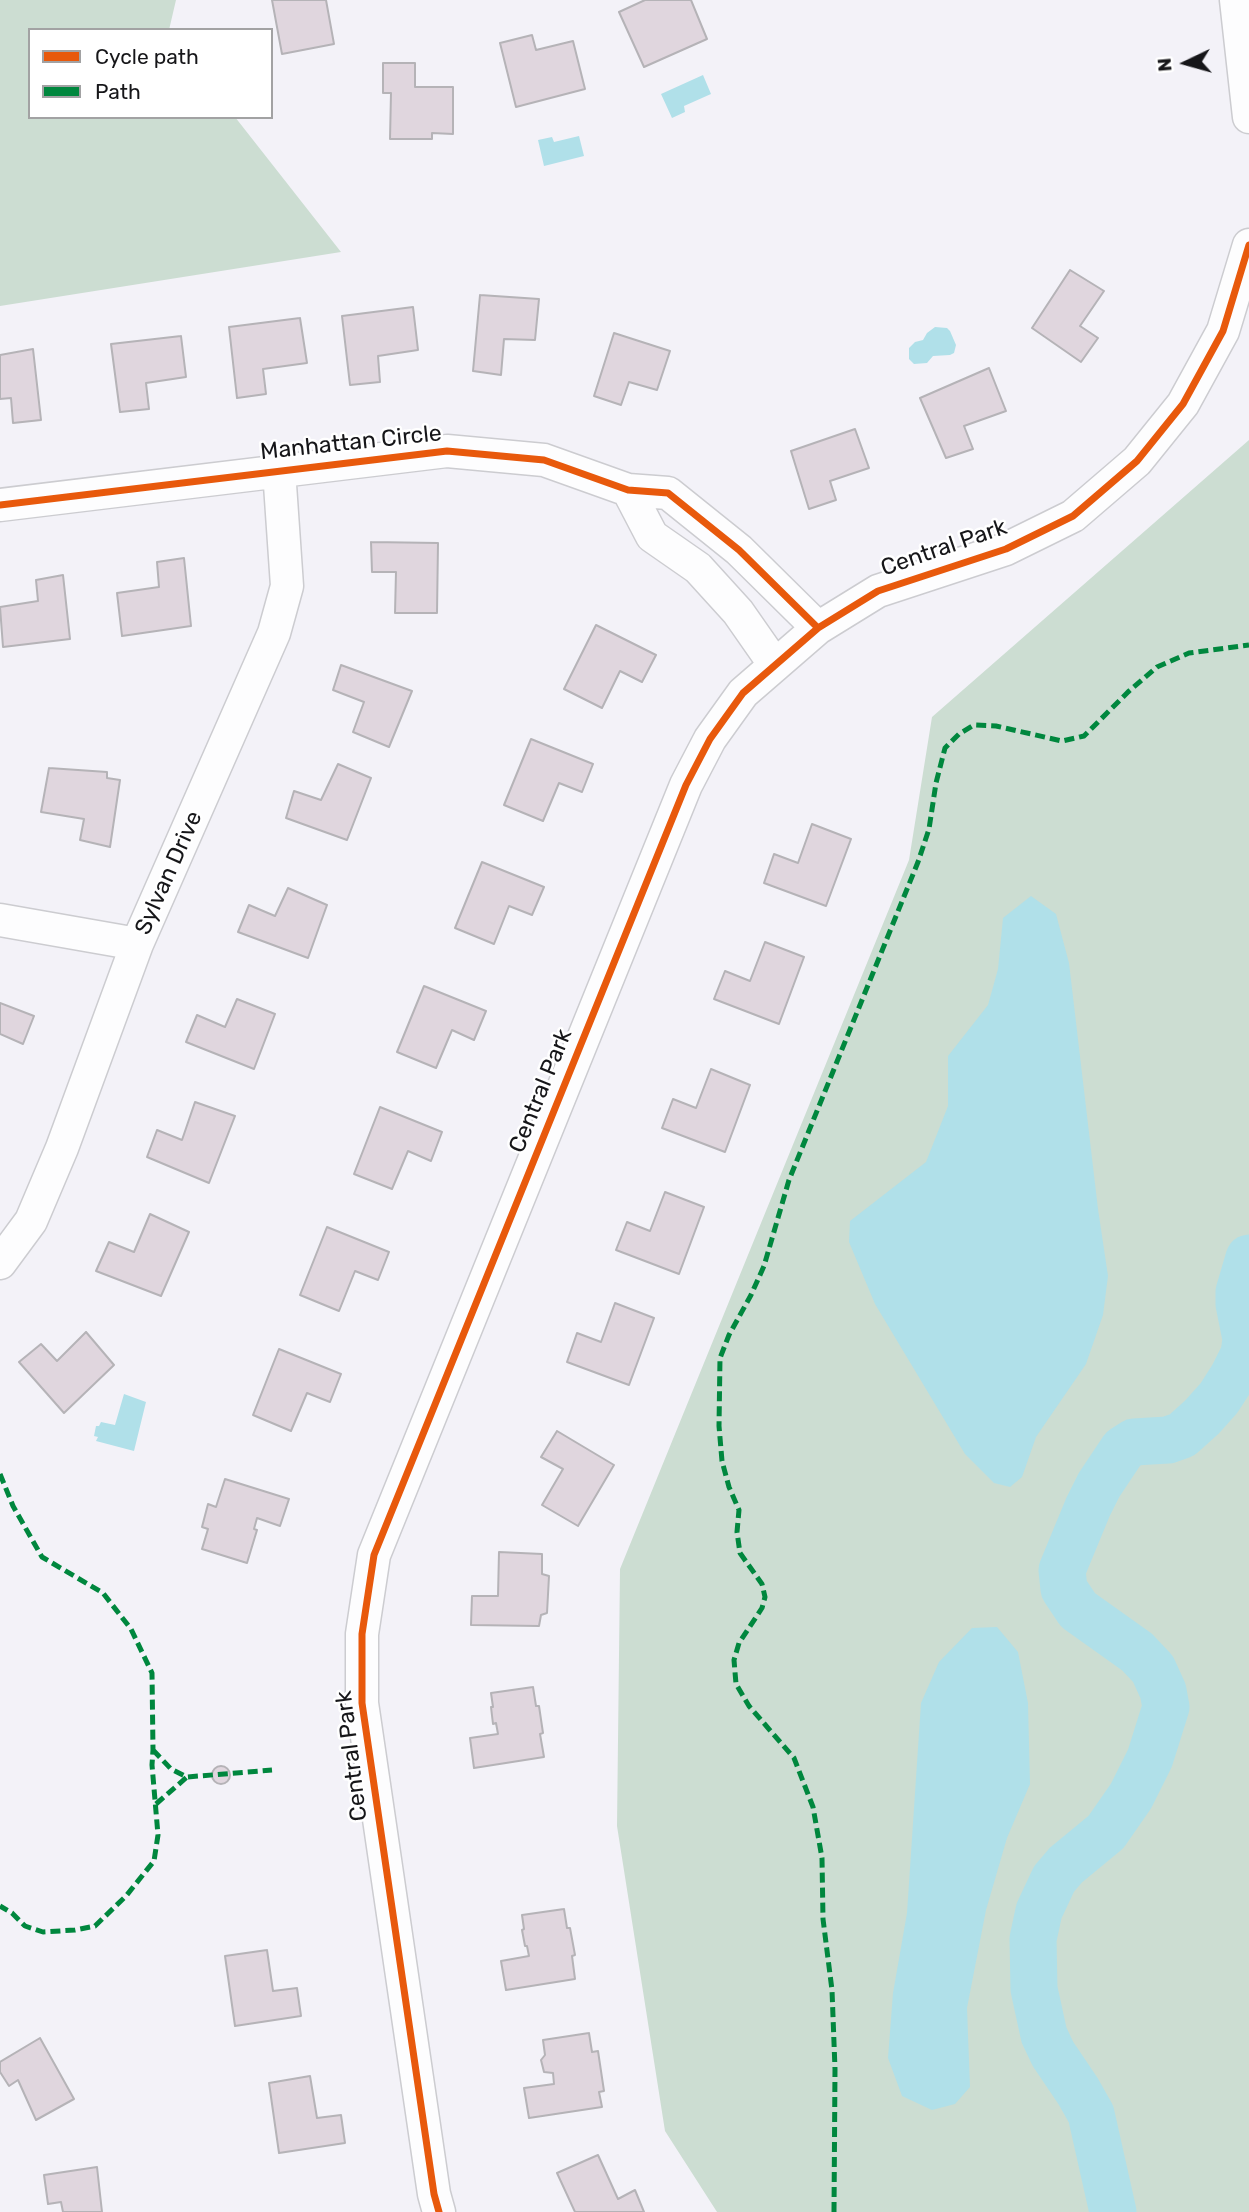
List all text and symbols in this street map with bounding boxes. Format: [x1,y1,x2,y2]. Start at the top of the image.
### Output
legend [28,28,273,119]
north arrow [1151,28,1221,98]
text: Cycle path [95,44,199,69]
text: N [1153,57,1177,73]
text: Path [95,79,141,104]
street label: Manhattan Circle [259,420,443,466]
street label: Central Park [877,514,1011,582]
street label: Sylvan Drive [129,807,209,939]
street label: Central Park [504,1025,578,1157]
street label: Central Park [330,1689,374,1823]

